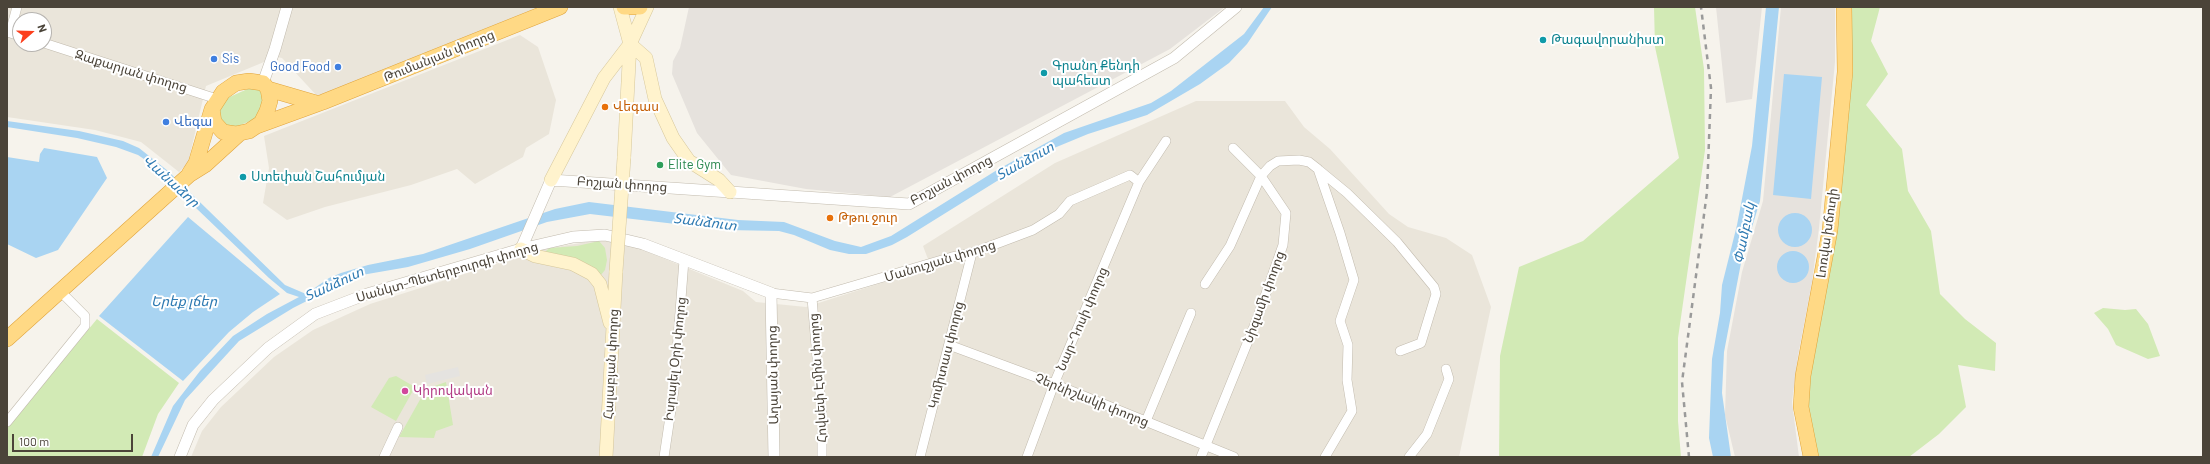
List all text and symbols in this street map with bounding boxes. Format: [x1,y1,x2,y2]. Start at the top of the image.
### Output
north arrow [12,12,52,52]
text: N [35,22,50,34]
street label: Թումանյան փողոց [381,27,497,85]
place label: Թագավորանիստ [1551,32,1664,48]
marker: Թագավորանիստ [1538,35,1548,45]
street label: Զաքարյան փողոց [73,46,189,96]
place label: Sis [222,51,239,67]
marker: Sis [209,54,219,64]
place label: Գրանդ Քենդի պահեստ [1052,58,1140,89]
place label: Good Food [270,59,330,75]
marker: Good Food [333,62,343,72]
marker: Գրանդ Քենդի պահեստ [1039,68,1049,78]
place label: Վեգաս [613,99,659,115]
marker: Վեգաս [600,102,610,112]
place label: Վեգա [174,114,212,130]
marker: Վեգա [161,117,171,127]
water label: Տանձուտ [993,138,1057,184]
water label: Վանաձոր [139,151,203,211]
street label: Բոշյան փողոց [907,152,995,208]
place label: Elite Gym [668,157,721,173]
marker: Elite Gym [655,160,665,170]
place label: Ստեփան Շահումյան [251,169,385,185]
marker: Ստեփան Շահումյան [238,172,248,182]
street label: Բոշյան փողոց [576,173,668,195]
street label: Լոռվա խճուղի [1813,187,1841,279]
water label: Փամբակ [1730,201,1758,265]
water label: Տանձուտ [673,210,737,234]
place label: Թթու ջուր [838,210,898,226]
marker: Թթու ջուր [825,213,835,223]
street label: Մանուշյան փողոց [883,237,997,285]
street label: Սանկտ-Պետերբուրգի փողոց [354,238,540,306]
street label: Նիզամի փողոց [1240,249,1288,345]
water label: Տանձուտ [302,263,366,305]
street label: Նար-Դոսի փողոց [1053,265,1111,373]
water label: Երեք լճեր [151,293,217,309]
street label: Իսրայել Օրի փողոց [661,296,689,422]
street label: Կոմիտաս փողոց [925,300,967,410]
street label: Հալաբյան փողոց [600,308,622,420]
street label: Հովսեփ Էմին փողոց [806,313,830,443]
street label: Աղայան փողոց [764,325,782,425]
street label: Չերնիշևսկի փողոց [1033,370,1151,430]
place label: Կիրովական [413,383,493,399]
marker: Կիրովական [400,386,410,396]
scale bar [14,426,135,452]
text: 100 m [19,434,49,448]

